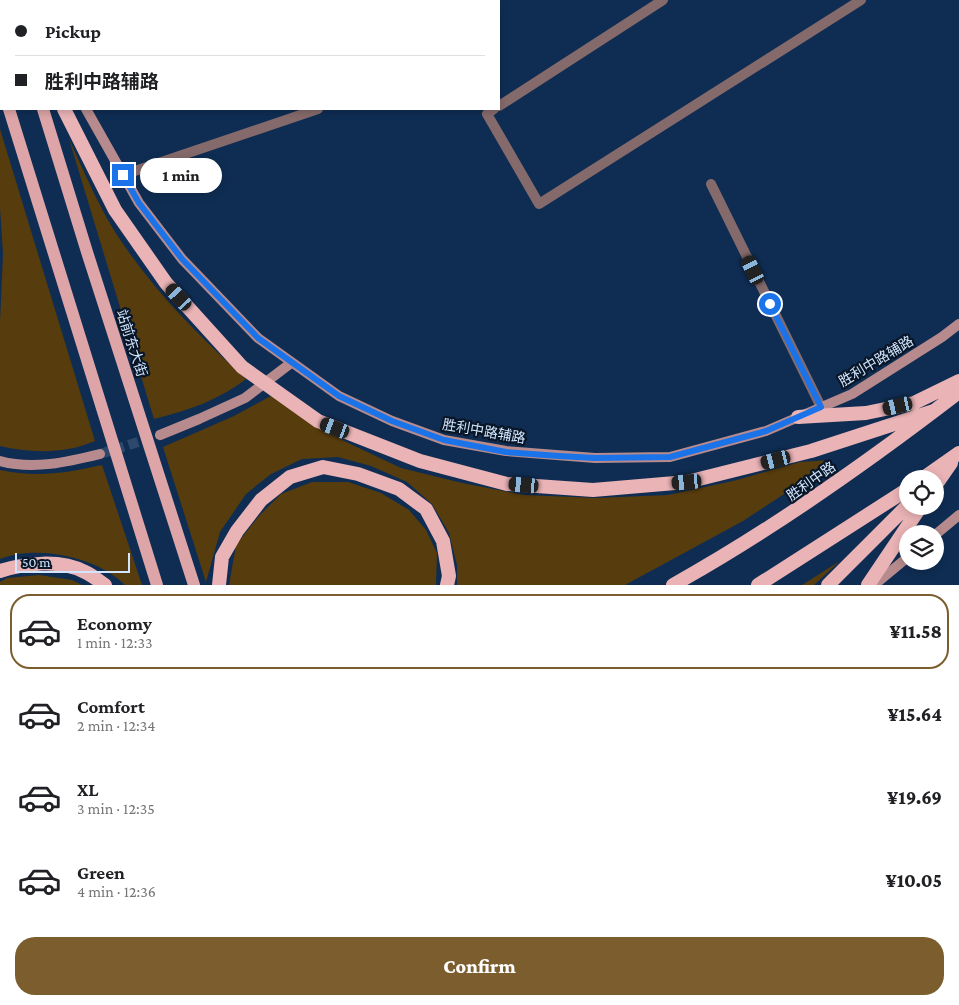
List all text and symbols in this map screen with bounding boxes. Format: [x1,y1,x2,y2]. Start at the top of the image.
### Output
text: Pickup [45,21,101,42]
text: 胜利中路辅路 [45,71,159,92]
callout: 1 min [140,158,223,192]
route end [112,164,134,186]
text: 1 min [162,167,200,184]
car [739,253,766,287]
car [163,281,194,313]
route start [759,293,781,315]
street label: 站前东大街 [114,307,150,379]
street label: 胜利中路辅路 [836,333,916,389]
car [881,395,914,417]
car [318,416,351,440]
street label: 胜利中路辅路 [441,416,527,446]
car [759,449,792,471]
street label: 胜利中路 [783,458,839,504]
map controls [899,470,944,570]
button: locate [899,470,944,515]
car [671,473,702,491]
car [508,476,539,494]
button: layers [899,525,944,570]
scale bar [15,550,130,573]
text: 50 m [22,554,50,570]
icon: car [17,609,62,654]
text: Economy [77,613,152,634]
text: ¥11.58 [889,621,942,642]
text: 1 min · 12:33 [77,634,153,651]
icon: car [17,692,62,737]
text: Comfort [77,696,145,717]
text: ¥15.64 [887,704,942,725]
text: 2 min · 12:34 [77,717,155,734]
icon: car [17,775,62,820]
text: XL [77,779,99,800]
text: ¥19.69 [887,787,942,808]
text: 3 min · 12:35 [77,800,155,817]
icon: car [17,858,62,903]
text: Green [77,862,125,883]
text: ¥10.05 [885,870,942,891]
text: 4 min · 12:36 [77,883,156,900]
button: Confirm [15,937,944,995]

